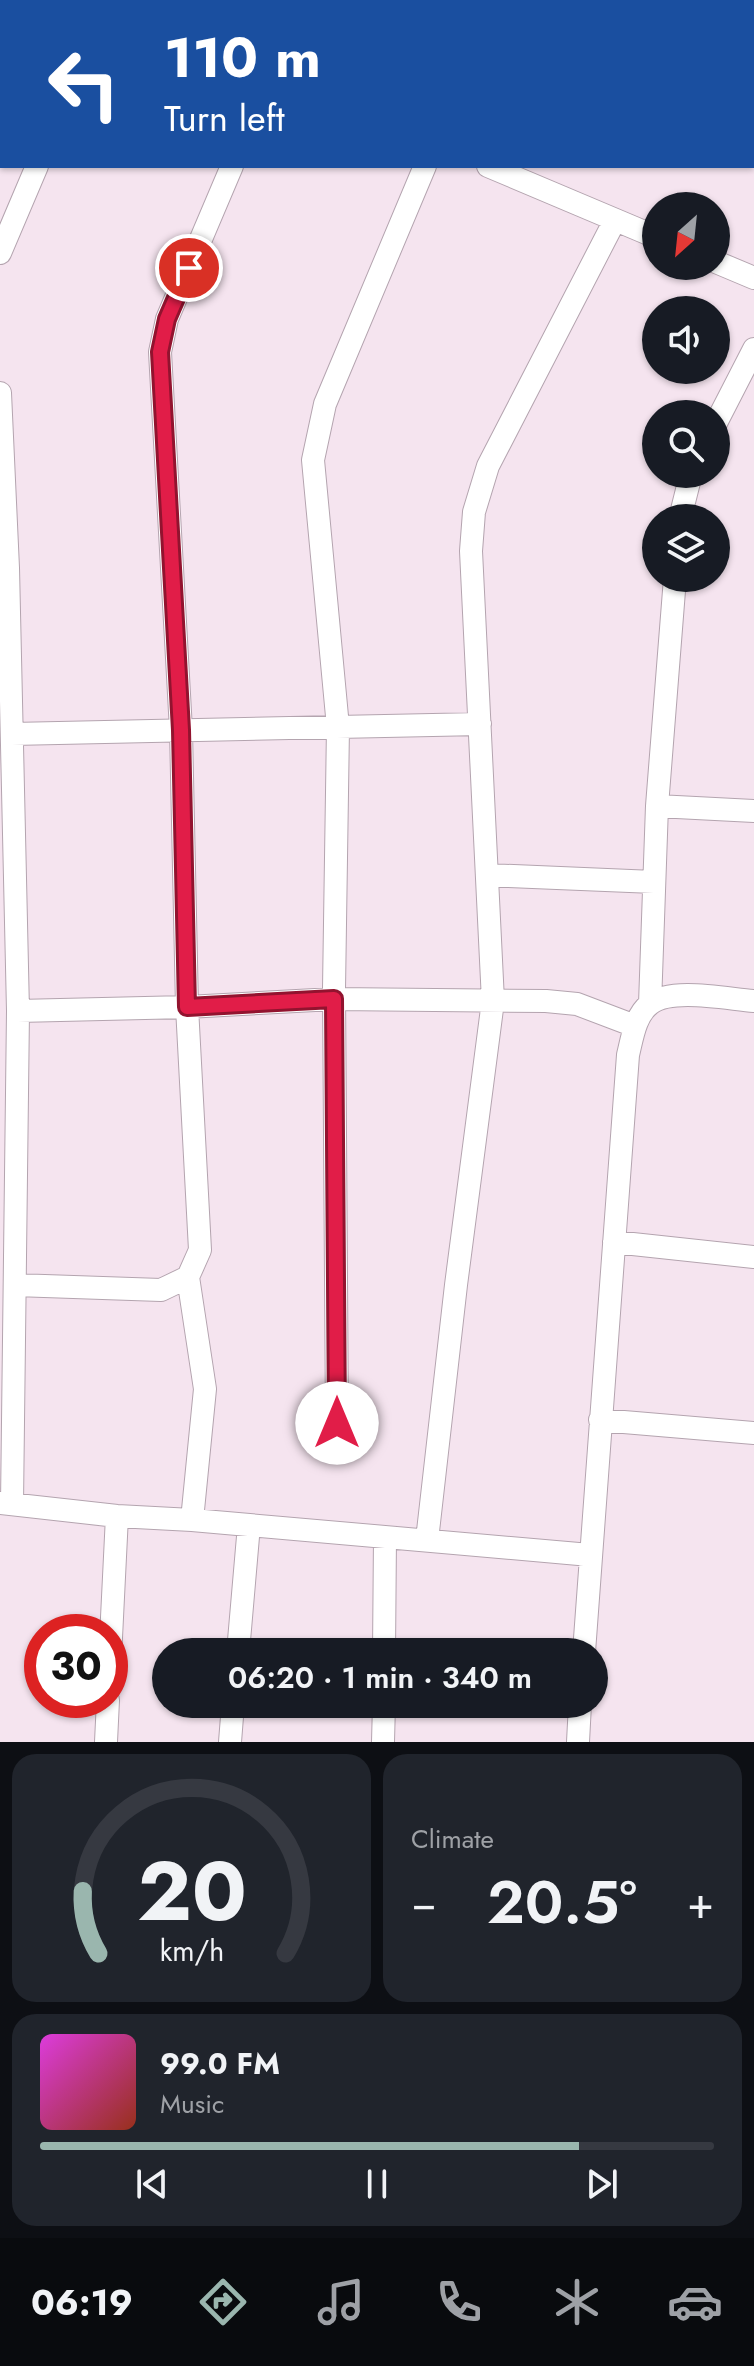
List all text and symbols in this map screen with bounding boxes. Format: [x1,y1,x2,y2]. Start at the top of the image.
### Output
text: 110 m [164,17,321,98]
icon: left [32,32,136,136]
text: Turn left [164,92,285,144]
north arrow [642,192,730,280]
map controls [642,192,730,592]
pin [155,234,223,302]
icon: arrive [167,246,211,290]
button: sound [642,296,730,384]
button: search [642,400,730,488]
button: layers [642,504,730,592]
position arrow [295,1381,379,1465]
speed limit sign: 30 [24,1614,128,1718]
text: 06:20 · 1 min · 340 m [228,1656,532,1699]
text: Climate [411,1820,494,1858]
text: 20 [137,1831,246,1951]
text: 20.5° [487,1859,637,1946]
text: − [411,1871,437,1935]
text: + [687,1871,714,1935]
text: km/h [159,1930,224,1972]
text: 99.0 FM [160,2042,280,2085]
text: Music [160,2085,224,2123]
icon: previous [130,2162,174,2206]
icon: pause [355,2162,399,2206]
icon: next [580,2162,624,2206]
icon: directions [195,2274,251,2330]
icon: music [313,2274,369,2330]
icon: phone [431,2274,487,2330]
icon: climate [549,2274,605,2330]
icon: car [667,2274,723,2330]
text: 06:19 [31,2276,133,2328]

